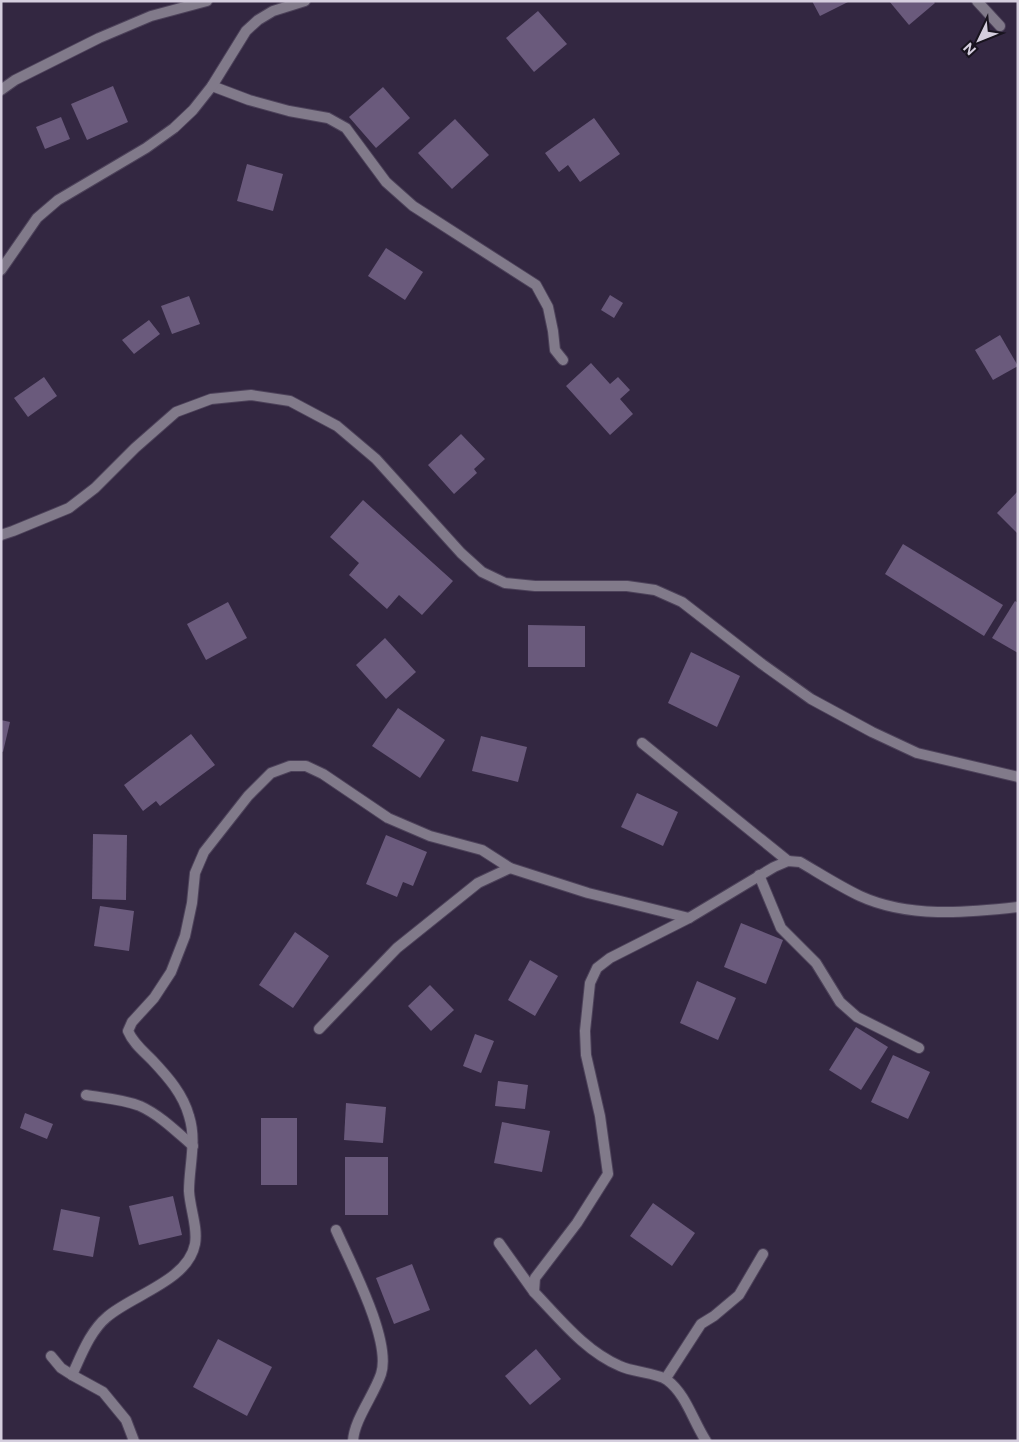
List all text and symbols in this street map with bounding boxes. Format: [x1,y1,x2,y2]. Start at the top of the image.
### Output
north arrow [954,15,1004,65]
text: N [960,39,979,58]

